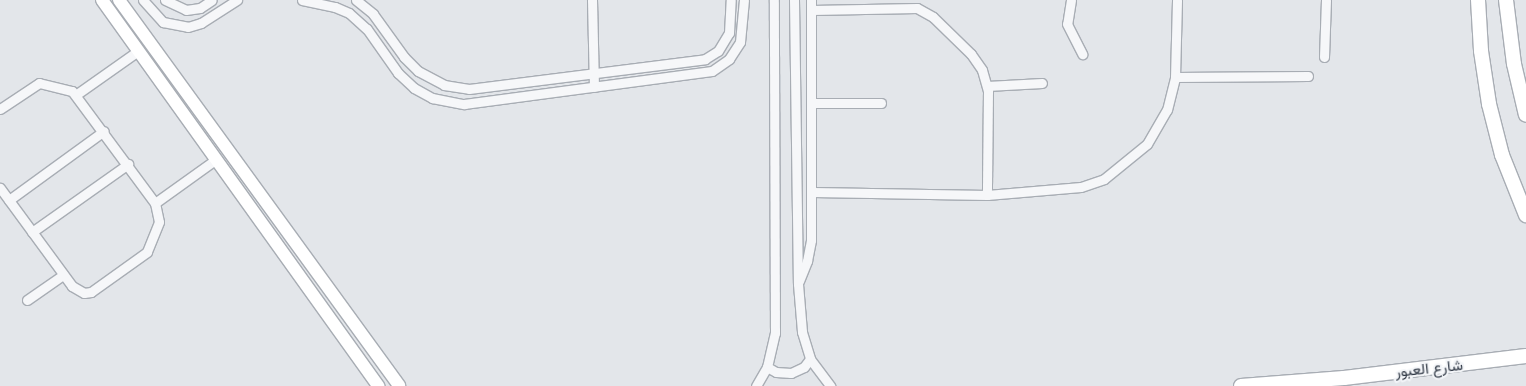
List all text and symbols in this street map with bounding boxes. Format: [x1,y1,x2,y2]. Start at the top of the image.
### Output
street label: شارع العبور [1394,356,1464,380]

